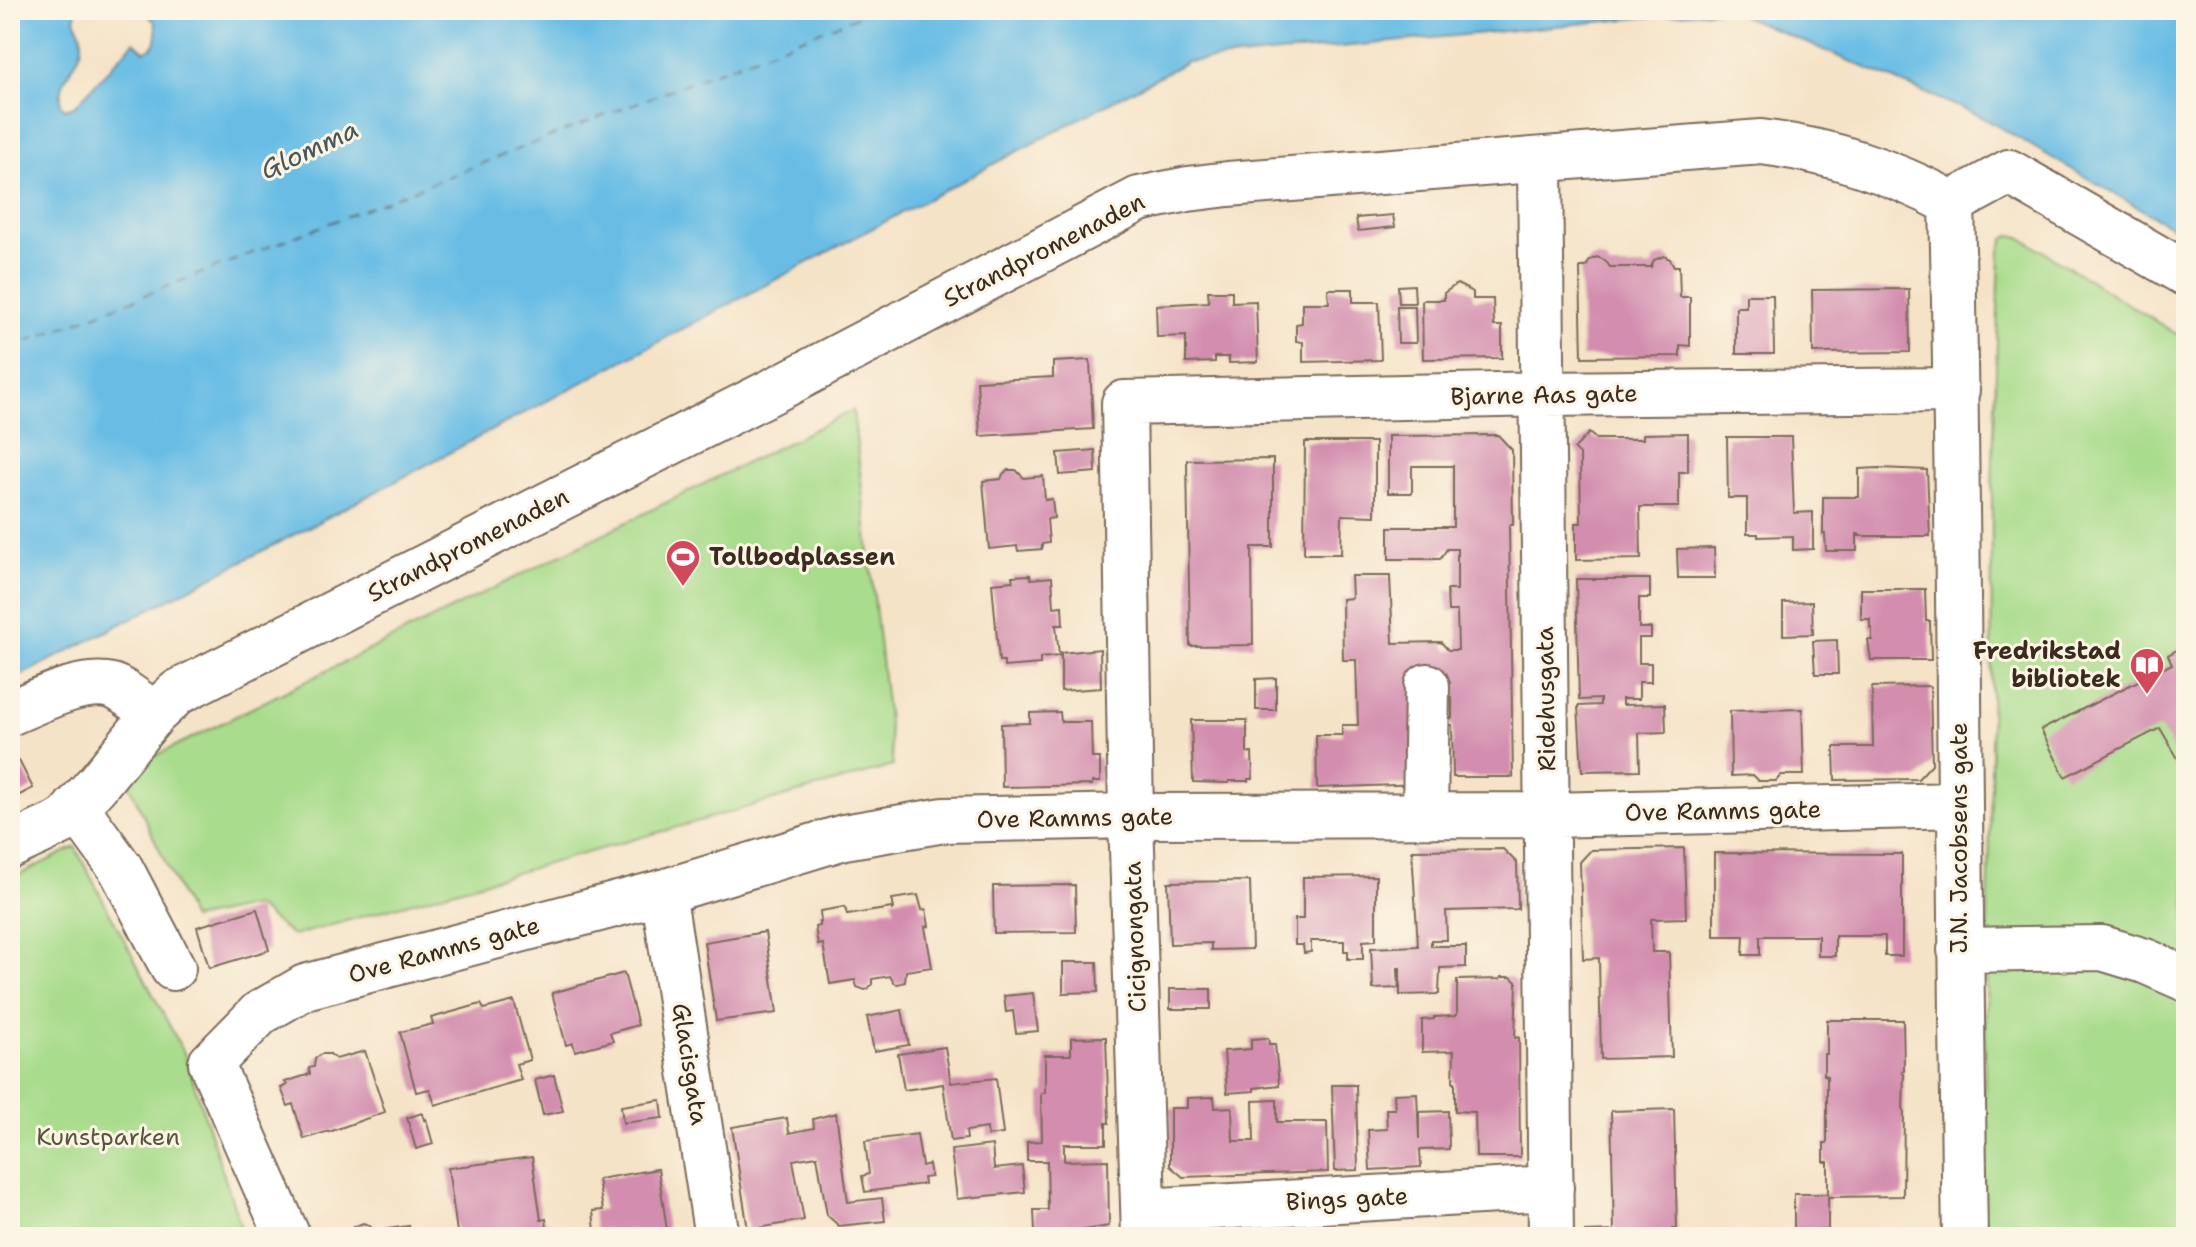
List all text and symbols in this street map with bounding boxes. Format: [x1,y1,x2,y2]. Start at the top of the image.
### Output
water label: Glomma [254,111,364,187]
street label: Strandpromenaden [938,185,1150,315]
street label: Bjarne Aas gate [1450,377,1638,413]
street label: Strandpromenaden [362,480,574,610]
sports icon: Tollbodplassen [664,538,702,588]
place label: Tollbodplassen [709,541,895,573]
street label: Ridehusgata [1529,626,1563,772]
place label: Fredrikstad bibliotek [1973,635,2121,695]
library icon: Fredrikstad bibliotek [2128,646,2166,696]
street label: J.N. Jacobsens gate [1943,722,1975,954]
street label: Ove Ramms gate [1624,793,1822,829]
street label: Ove Ramms gate [976,800,1174,836]
street label: Cicignongata [1116,861,1154,1013]
street label: Ove Ramms gate [345,909,543,991]
street label: Glacisgata [665,1001,715,1127]
park label: Kunstparken [36,1121,180,1153]
street label: Bings gate [1285,1180,1409,1218]

